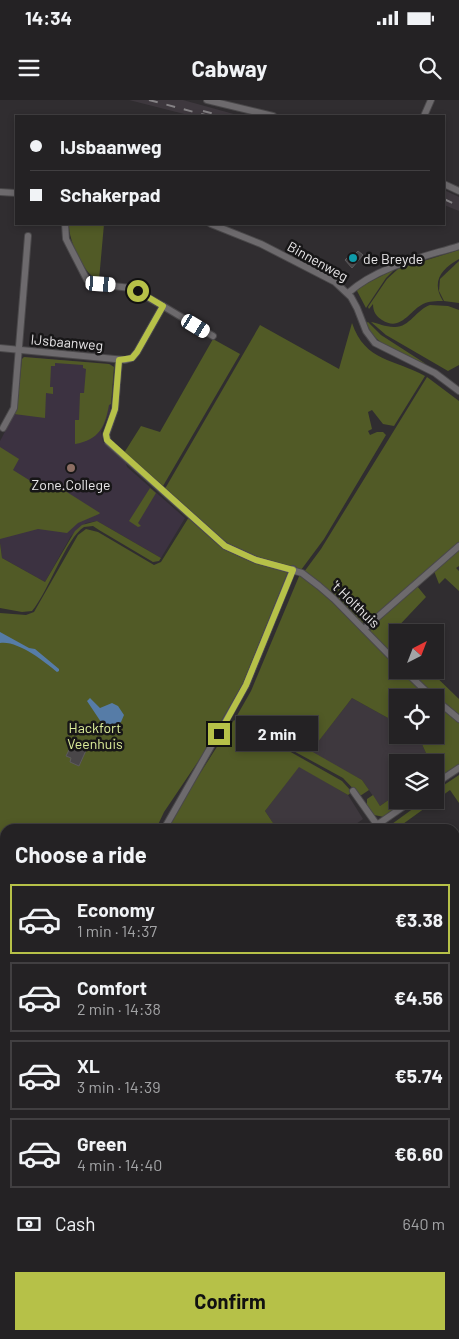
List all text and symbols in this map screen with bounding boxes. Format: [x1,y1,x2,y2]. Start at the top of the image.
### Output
text: 14:34 [25,6,72,29]
icon: menu [15,54,43,82]
icon: search [416,54,444,82]
text: Cabway [192,55,267,81]
text: IJsbaanweg [60,135,162,158]
text: Schakerpad [60,183,160,206]
street label: Binnenweg [285,237,351,285]
place label: de Breyde [363,250,423,267]
marker: de Breyde [347,252,359,264]
car [85,275,116,293]
route start [127,280,149,302]
car [179,312,212,340]
street label: IJsbaanweg [30,330,104,354]
marker: Zone.College [65,462,77,474]
place label: Zone.College [32,476,110,493]
street label: 't Holthuis [328,577,384,631]
north arrow [389,624,444,679]
map controls [389,624,444,809]
button: locate [389,689,444,744]
callout: 2 min [236,716,319,752]
park label: Hackfort Veenhuis [67,719,123,752]
route end [208,723,230,745]
text: 2 min [258,724,296,743]
button: layers [389,754,444,809]
text: Choose a ride [15,841,147,867]
icon: car [17,897,62,942]
text: Economy [77,898,155,921]
text: €3.38 [395,908,443,931]
text: 1 min · 14:37 [77,921,157,940]
icon: car [17,975,62,1020]
text: Comfort [77,976,147,999]
text: €4.56 [394,986,443,1009]
text: 2 min · 14:38 [77,999,161,1018]
icon: car [17,1053,62,1098]
text: XL [77,1054,100,1077]
text: €5.74 [395,1064,443,1087]
text: 3 min · 14:39 [77,1077,161,1096]
icon: car [17,1131,62,1176]
text: Green [77,1132,127,1155]
text: €6.60 [395,1142,443,1165]
text: 4 min · 14:40 [77,1155,162,1174]
icon: cash [15,1210,43,1238]
text: Cash [55,1212,96,1235]
text: 640 m [402,1214,445,1233]
button: Confirm [15,1272,445,1330]

